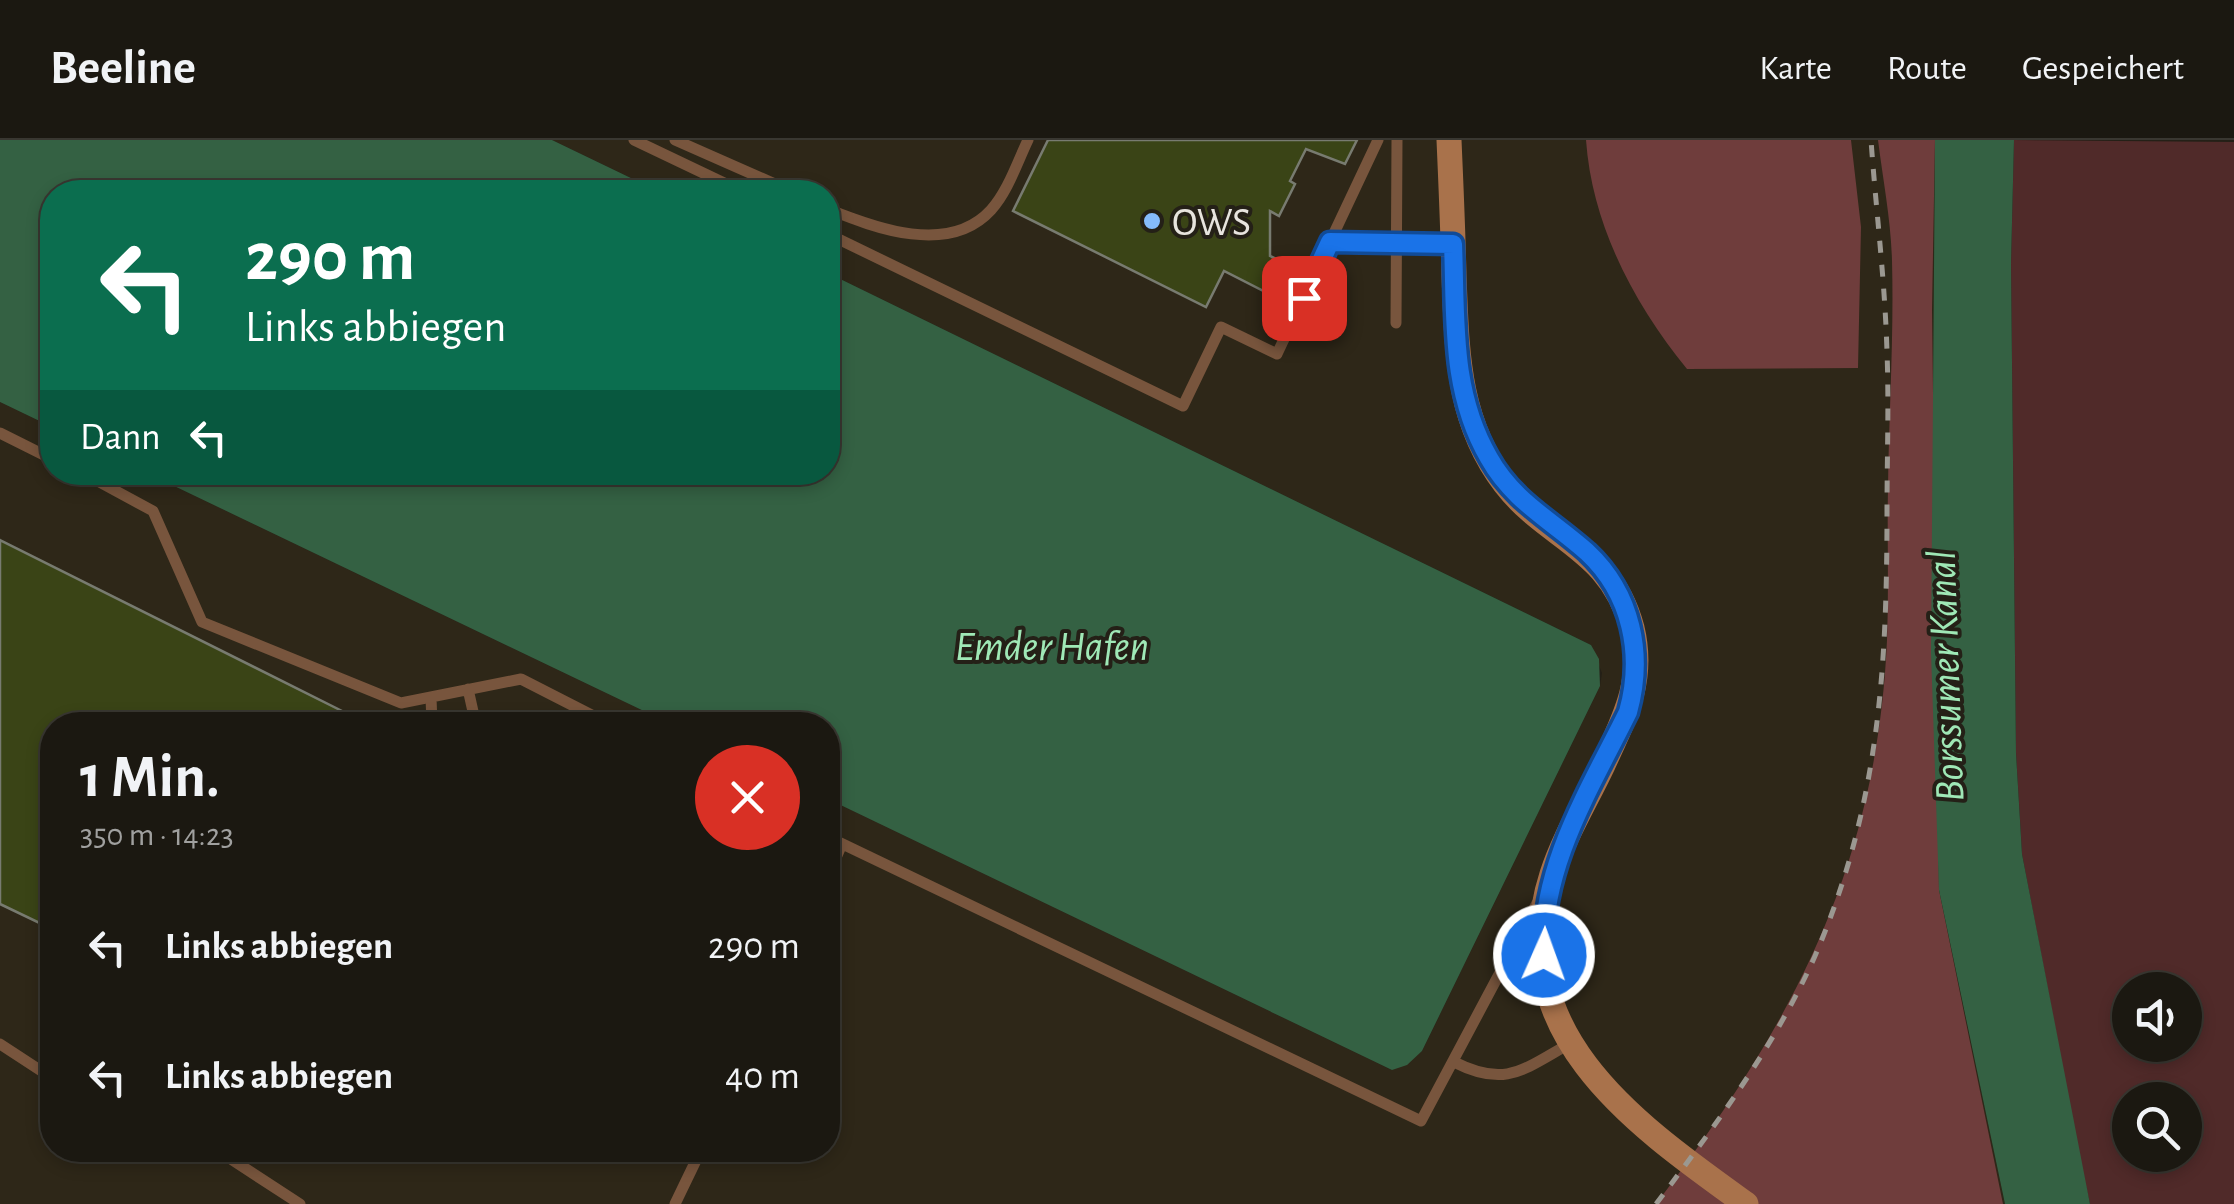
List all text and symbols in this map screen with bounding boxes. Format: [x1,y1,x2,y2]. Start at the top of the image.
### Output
text: Beeline [50,45,196,93]
text: Karte [1759,51,1832,86]
text: Route [1887,51,1967,86]
text: Gespeichert [2022,51,2184,86]
place label: OWS [1172,203,1251,243]
marker: OWS [1141,210,1163,232]
icon: left [80,220,210,350]
text: 290 m [245,223,415,293]
pin [1262,256,1347,341]
icon: arrive [1277,271,1332,326]
text: Links abbiegen [245,305,507,350]
icon: left [181,410,236,465]
text: Dann [80,419,161,457]
water label: Borssumer Kanal [1921,549,1971,803]
water label: Emder Hafen [955,626,1149,668]
button: close [695,745,800,850]
text: 1 Min. [80,748,220,808]
text: 350 m · 14:23 [80,819,234,851]
position arrow [1492,903,1596,1007]
icon: left [80,920,135,975]
text: Links abbiegen [165,928,393,966]
text: 290 m [708,928,800,966]
map controls [2112,972,2202,1172]
button: sound [2112,972,2202,1062]
icon: left [80,1050,135,1105]
text: Links abbiegen [165,1058,393,1096]
text: 40 m [725,1058,800,1096]
button: search [2112,1082,2202,1172]

